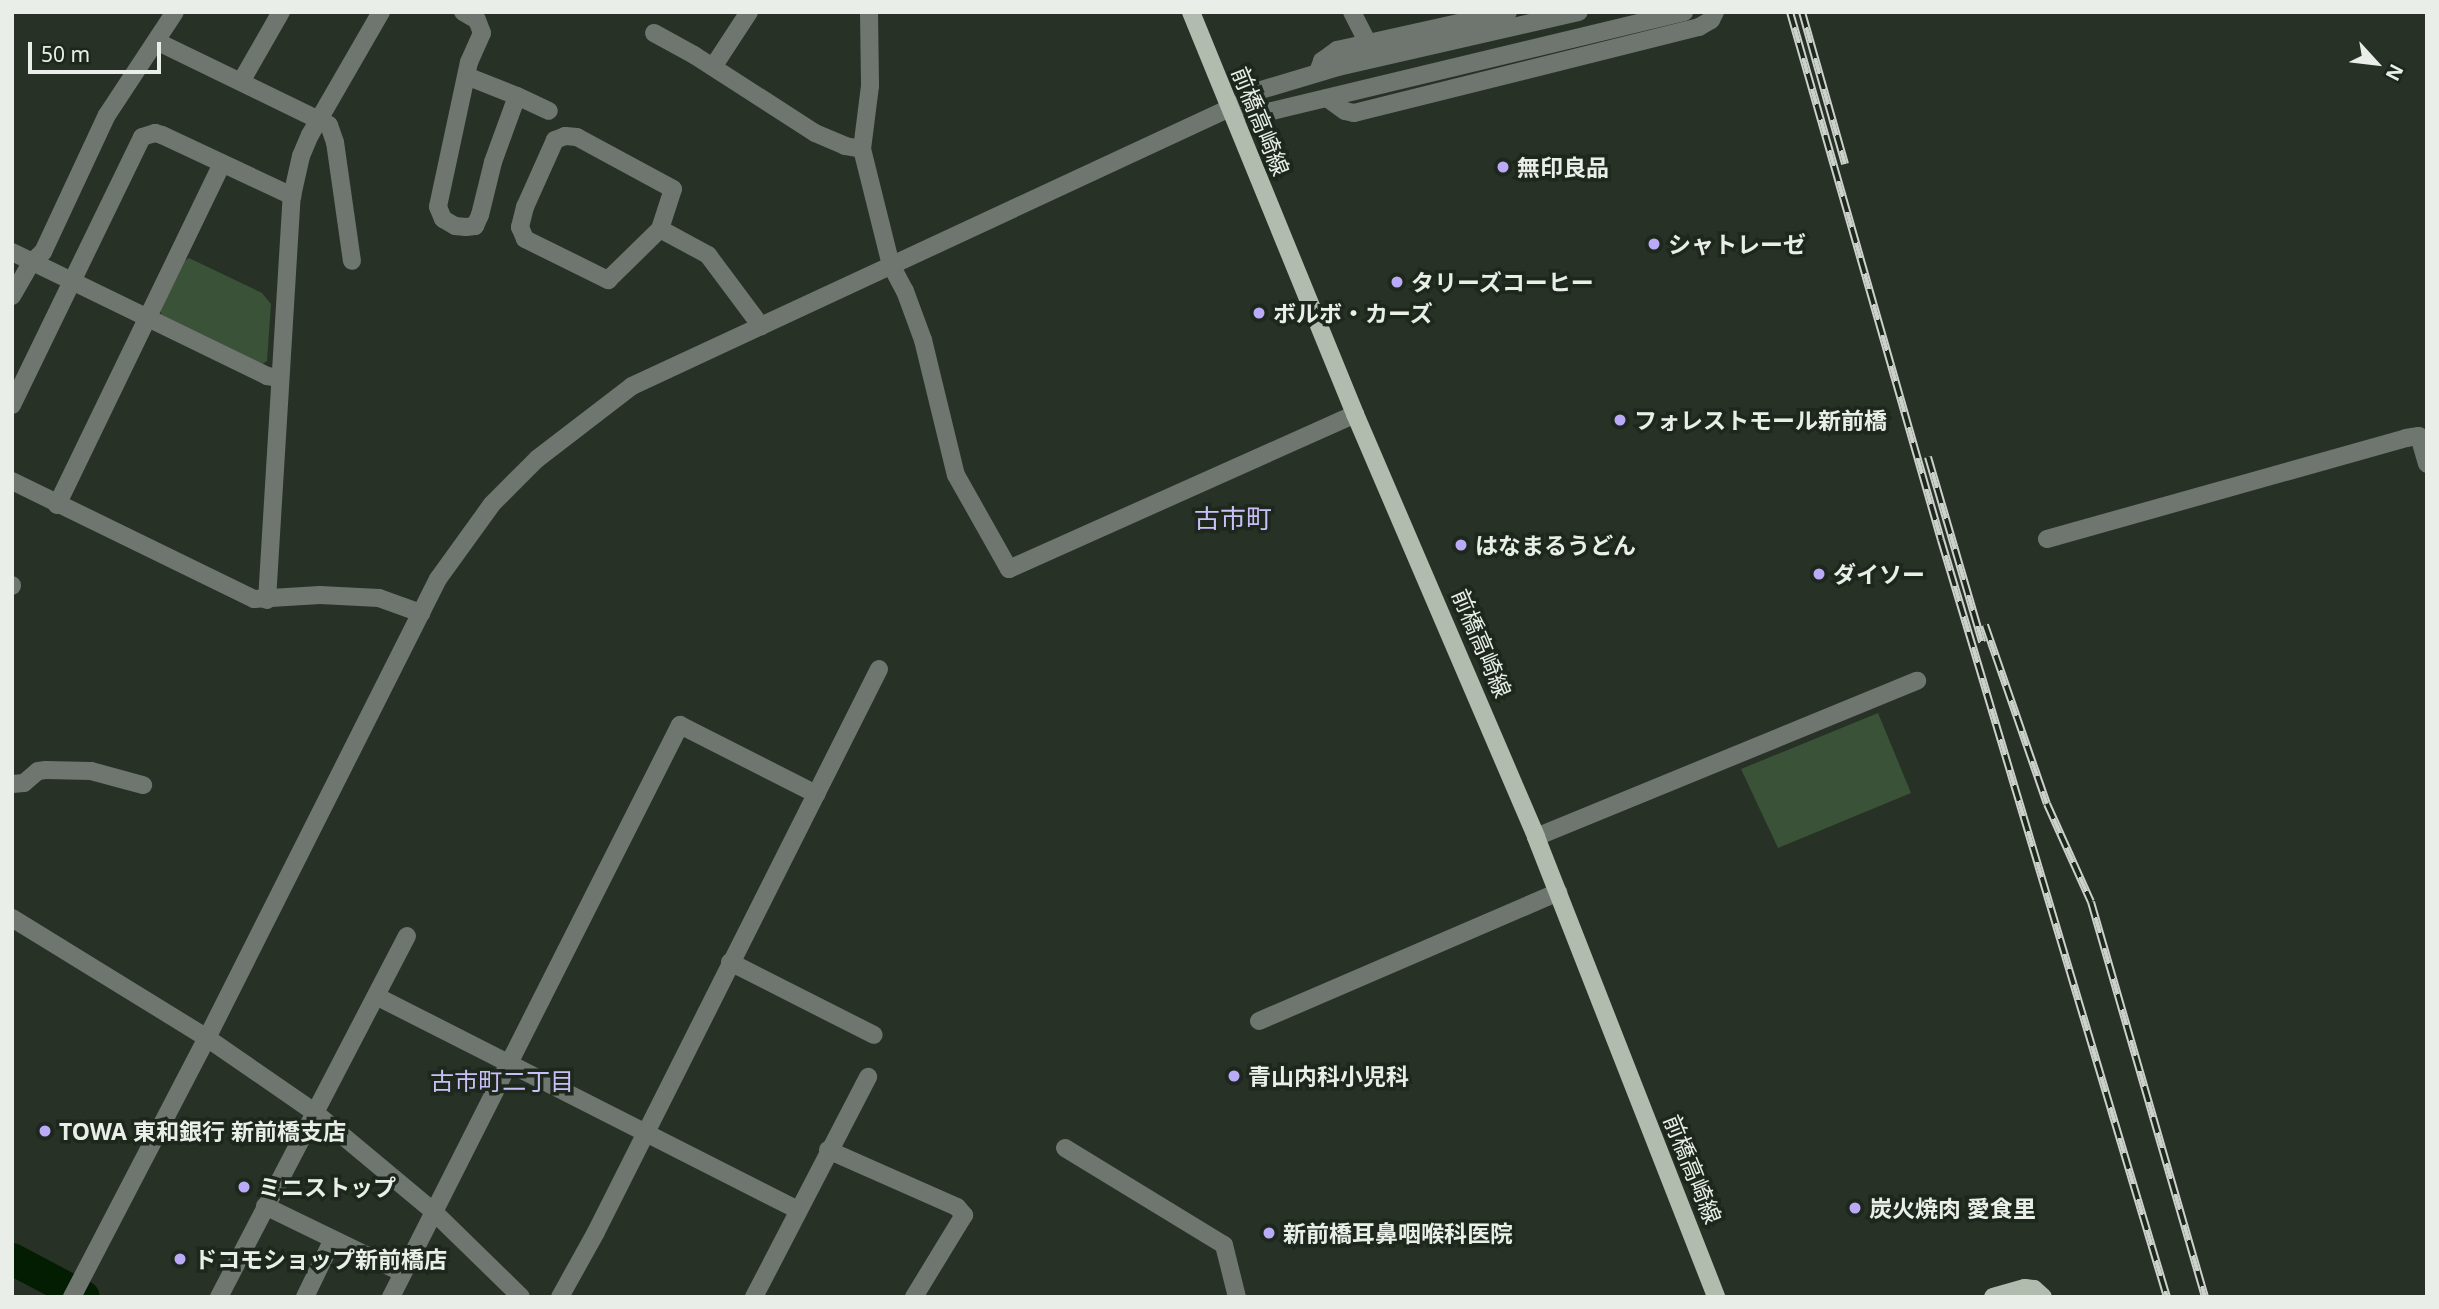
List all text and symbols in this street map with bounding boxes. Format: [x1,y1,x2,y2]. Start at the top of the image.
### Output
scale bar [32,28,164,72]
north arrow [2341,28,2411,98]
text: 50 m [41,40,90,68]
text: N [2380,60,2410,85]
street label: 前橋高崎線 [1227,63,1295,179]
place label: 無印良品 [1517,153,1609,181]
marker: 無印良品 [1495,159,1511,175]
place label: シャトレーゼ [1668,230,1806,258]
marker: シャトレーゼ [1646,236,1662,252]
place label: タリーズコーヒー [1411,268,1595,296]
marker: タリーズコーヒー [1389,274,1405,290]
place label: ボルボ・カーズ [1273,299,1434,327]
marker: ボルボ・カーズ [1251,305,1267,321]
place label: フォレストモール新前橋 [1634,406,1887,434]
marker: フォレストモール新前橋 [1612,412,1628,428]
district label: 古市町 [1194,503,1272,535]
place label: はなまるうどん [1475,531,1636,559]
marker: はなまるうどん [1453,537,1469,553]
place label: ダイソー [1833,560,1925,588]
marker: ダイソー [1811,566,1827,582]
street label: 前橋高崎線 [1447,585,1517,701]
place label: 青山内科小児科 [1248,1062,1409,1090]
district label: 古市町二丁目 [430,1067,574,1095]
marker: 青山内科小児科 [1226,1068,1242,1084]
street label: 前橋高崎線 [1659,1111,1727,1227]
place label: TOWA 東和銀行 新前橋支店 [59,1117,346,1145]
marker: TOWA 東和銀行 新前橋支店 [37,1123,53,1139]
place label: ミニストップ [258,1173,396,1201]
marker: ミニストップ [236,1179,252,1195]
place label: 炭火焼肉 愛食里 [1869,1194,2036,1222]
marker: 炭火焼肉 愛食里 [1847,1200,1863,1216]
place label: 新前橋耳鼻咽喉科医院 [1283,1219,1513,1247]
marker: 新前橋耳鼻咽喉科医院 [1261,1225,1277,1241]
place label: ドコモショップ新前橋店 [194,1245,447,1273]
marker: ドコモショップ新前橋店 [172,1251,188,1267]

